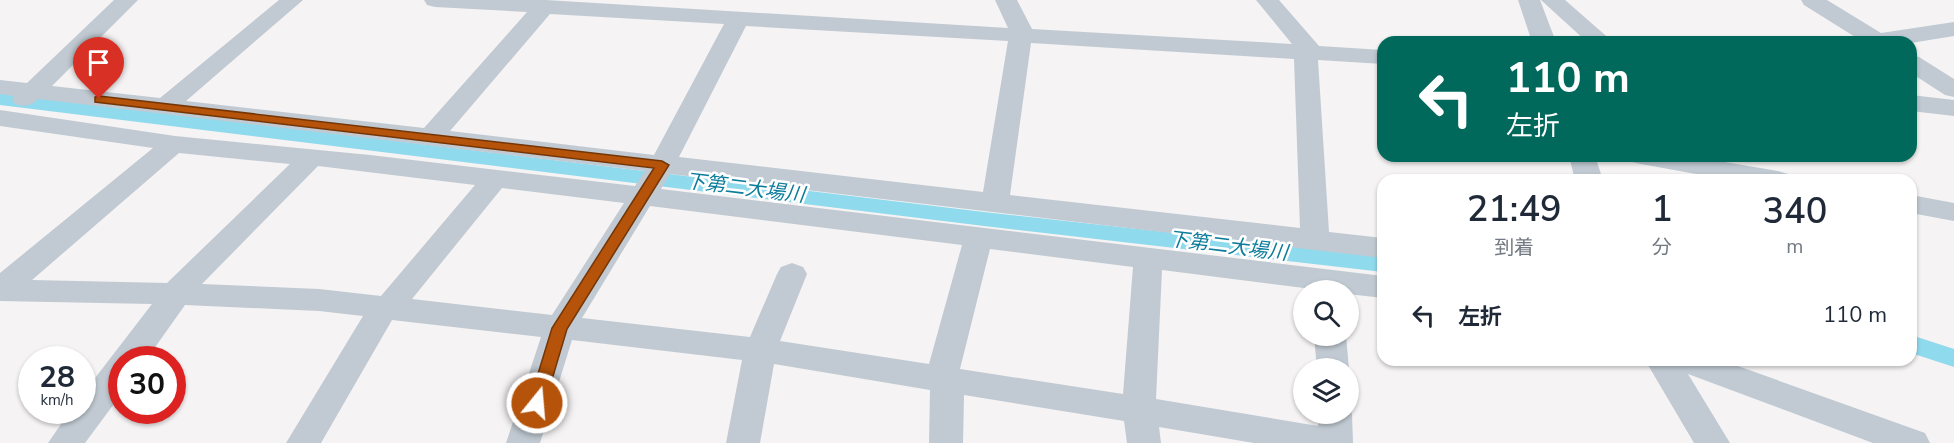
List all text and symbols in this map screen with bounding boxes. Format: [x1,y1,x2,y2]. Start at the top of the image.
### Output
pin [73,37,124,99]
icon: arrive [82,46,115,79]
text: 110 m [1506,50,1630,107]
icon: left [1407,60,1485,138]
text: 左折 [1506,108,1560,145]
water label: 下第二大場川 [684,167,808,209]
text: 21:49 [1467,185,1562,234]
text: 1 [1651,185,1673,234]
text: 340 [1763,187,1827,236]
water label: 下第二大場川 [1167,225,1291,267]
text: m [1786,233,1803,260]
text: 到着 [1494,234,1534,261]
text: 分 [1652,234,1672,261]
map controls [1293,280,1359,424]
button: search [1293,280,1359,346]
icon: left [1407,299,1440,332]
text: 110 m [1823,300,1887,330]
text: 左折 [1458,302,1502,332]
speed limit sign: 30 [108,346,186,424]
text: 28 [39,357,75,398]
button: layers [1293,358,1359,424]
position arrow [505,371,569,435]
text: km/h [40,390,74,410]

